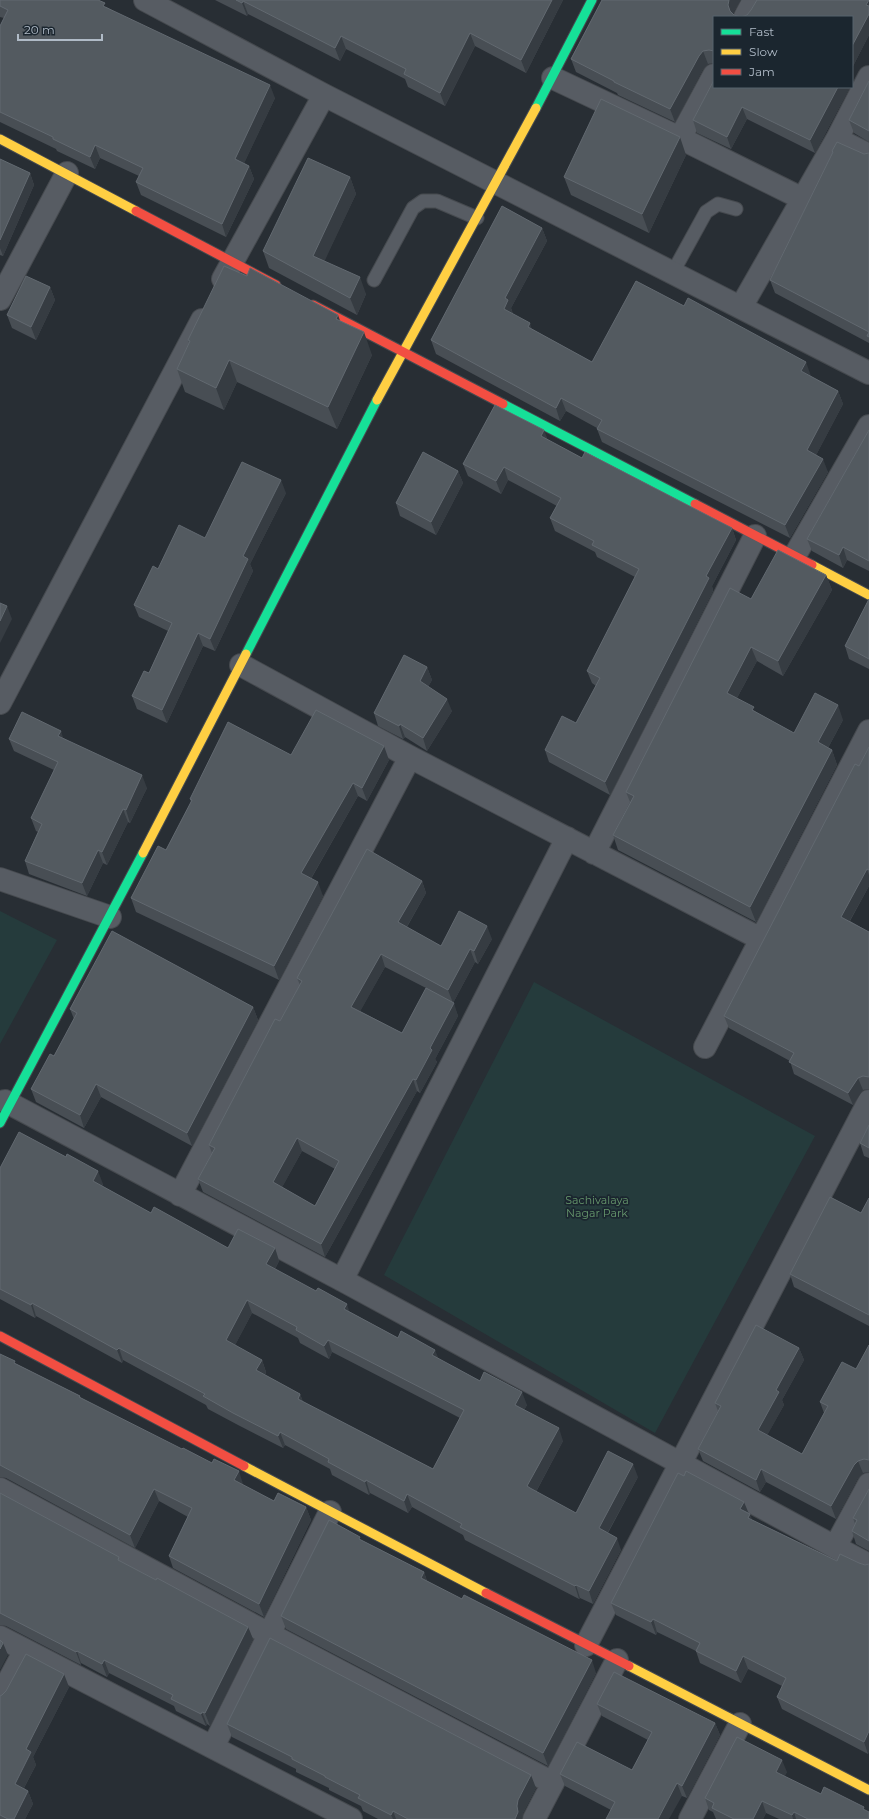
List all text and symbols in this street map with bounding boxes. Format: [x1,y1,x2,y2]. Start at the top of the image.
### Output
scale bar [18,16,102,42]
legend [713,16,853,88]
text: 20 m [24,22,55,37]
text: Fast [749,24,774,39]
text: Slow [749,44,778,59]
text: Jam [748,64,775,79]
park label: Sachivalaya Nagar Park [565,1193,629,1220]

